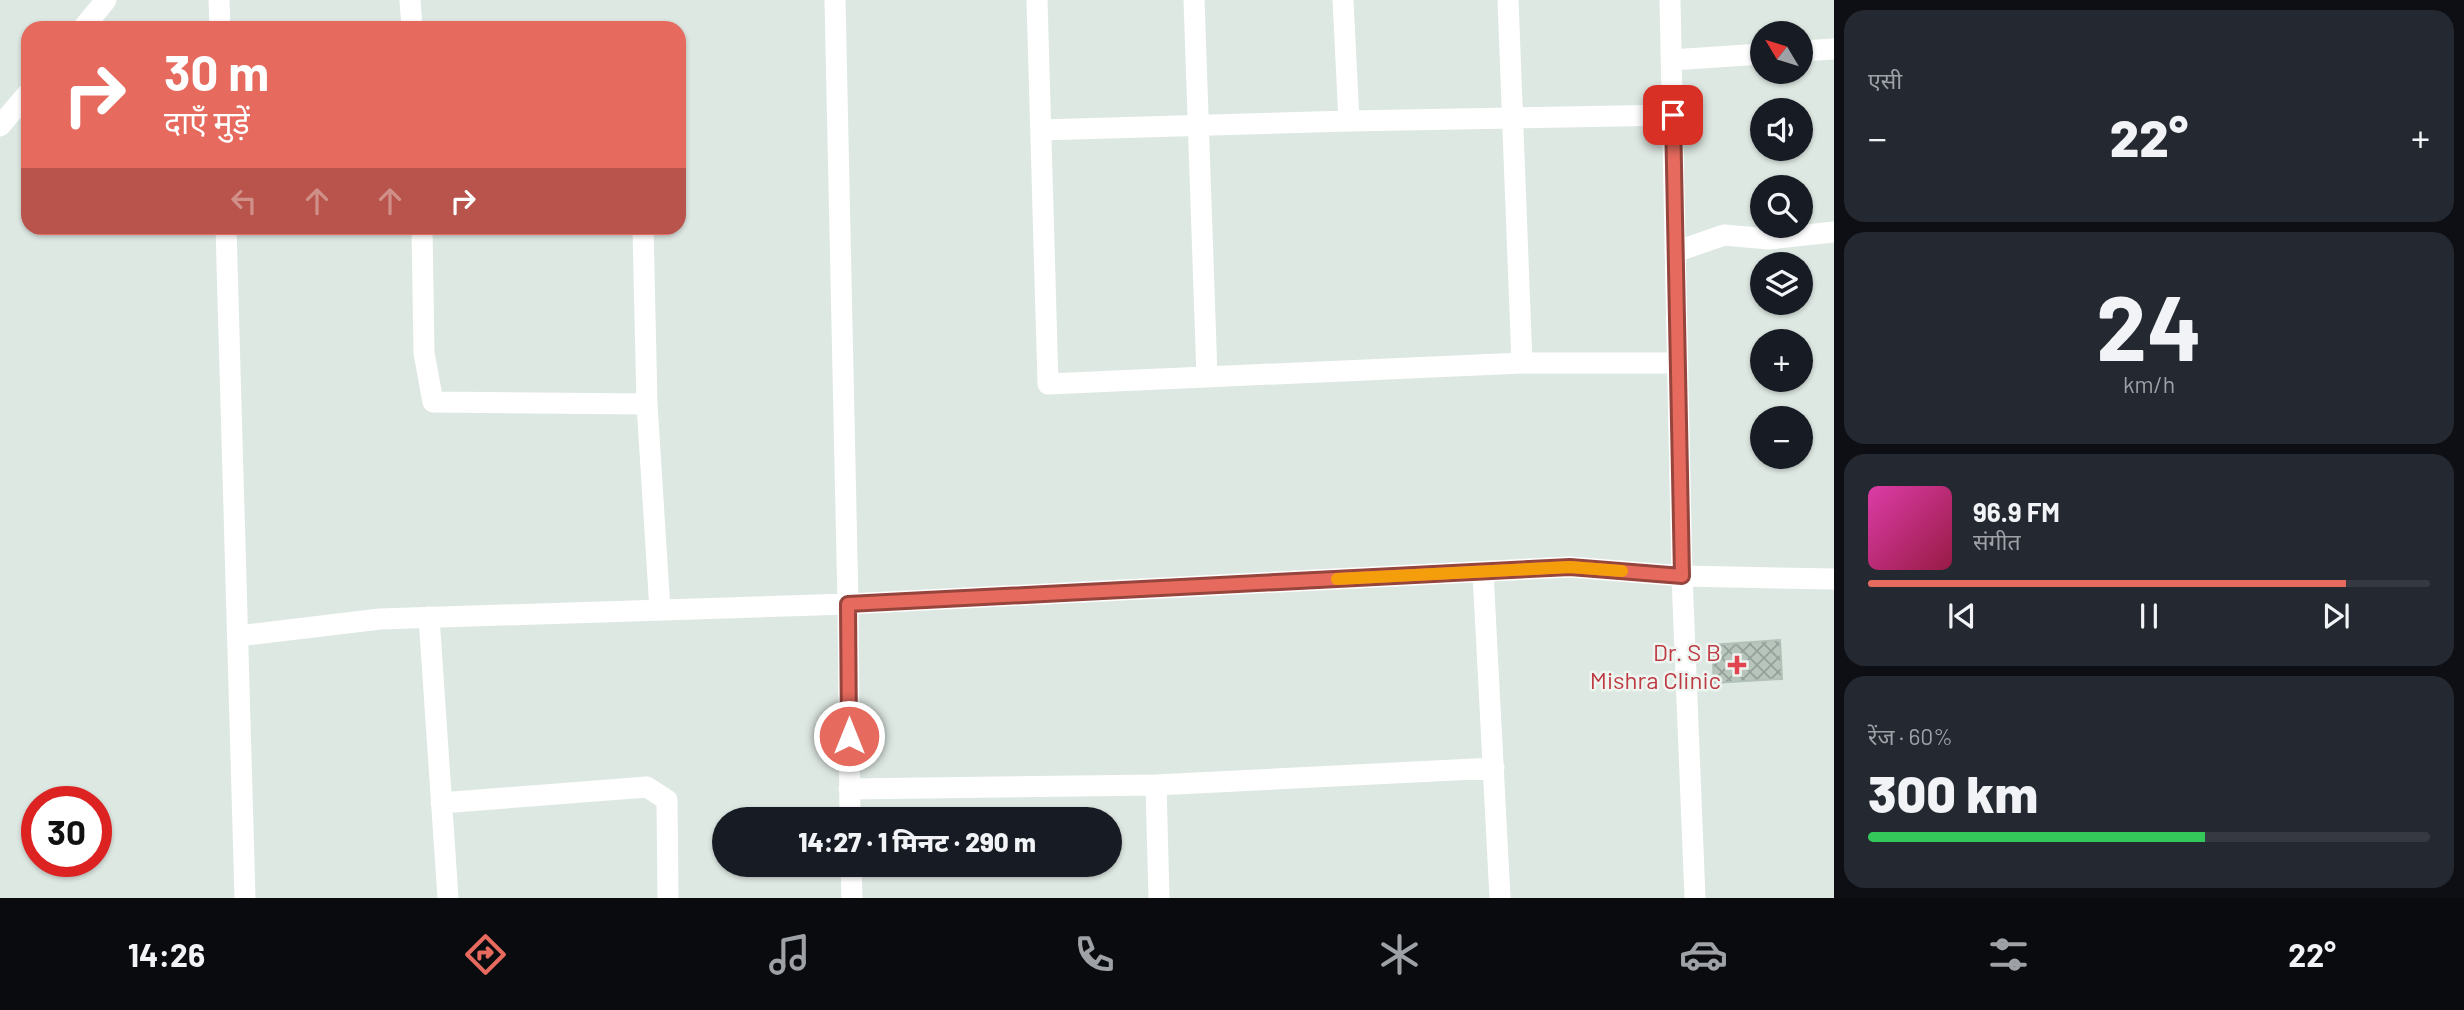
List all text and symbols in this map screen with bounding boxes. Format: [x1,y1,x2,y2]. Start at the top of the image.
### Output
north arrow [1750,21,1813,84]
map controls [1750,21,1813,469]
text: 30 m [164,42,269,101]
icon: right [49,49,140,140]
text: एसी [1868,66,1902,94]
pin [1643,85,1703,145]
icon: arrive [1654,96,1692,134]
button: sound [1750,98,1813,161]
text: दाएँ मुड़ें [164,102,250,140]
text: 22° [2110,105,2188,167]
text: − [1868,114,1887,160]
text: + [2411,114,2430,160]
button: search [1750,175,1813,238]
icon: left [225,182,263,220]
icon: ahead [298,182,336,220]
icon: ahead [371,182,409,220]
icon: right [444,182,482,220]
button: layers [1750,252,1813,315]
text: 24 [2096,270,2202,379]
button: + [1750,329,1813,392]
text: km/h [2123,370,2175,398]
button: − [1750,406,1813,469]
text: 96.9 FM [1973,496,2060,527]
text: संगीत [1973,527,2021,555]
icon: previous [1943,597,1981,635]
icon: pause [2130,597,2168,635]
icon: next [2317,597,2355,635]
place label: Dr. S B Mishra Clinic [1590,637,1721,694]
marker: Dr. S B Mishra Clinic [1727,655,1747,675]
position arrow [812,699,886,773]
text: रेंज · 60% [1868,722,1953,750]
text: 300 km [1868,761,2038,823]
speed limit sign: 30 [21,786,112,877]
text: 14:27 · 1 मिनट · 290 m [798,826,1036,857]
icon: directions [461,930,510,979]
icon: music [765,930,814,979]
icon: phone [1070,930,1119,979]
icon: climate [1375,930,1424,979]
icon: car [1679,930,1728,979]
icon: filters [1984,930,2033,979]
text: 14:26 [128,935,205,973]
text: 22° [2288,935,2336,973]

